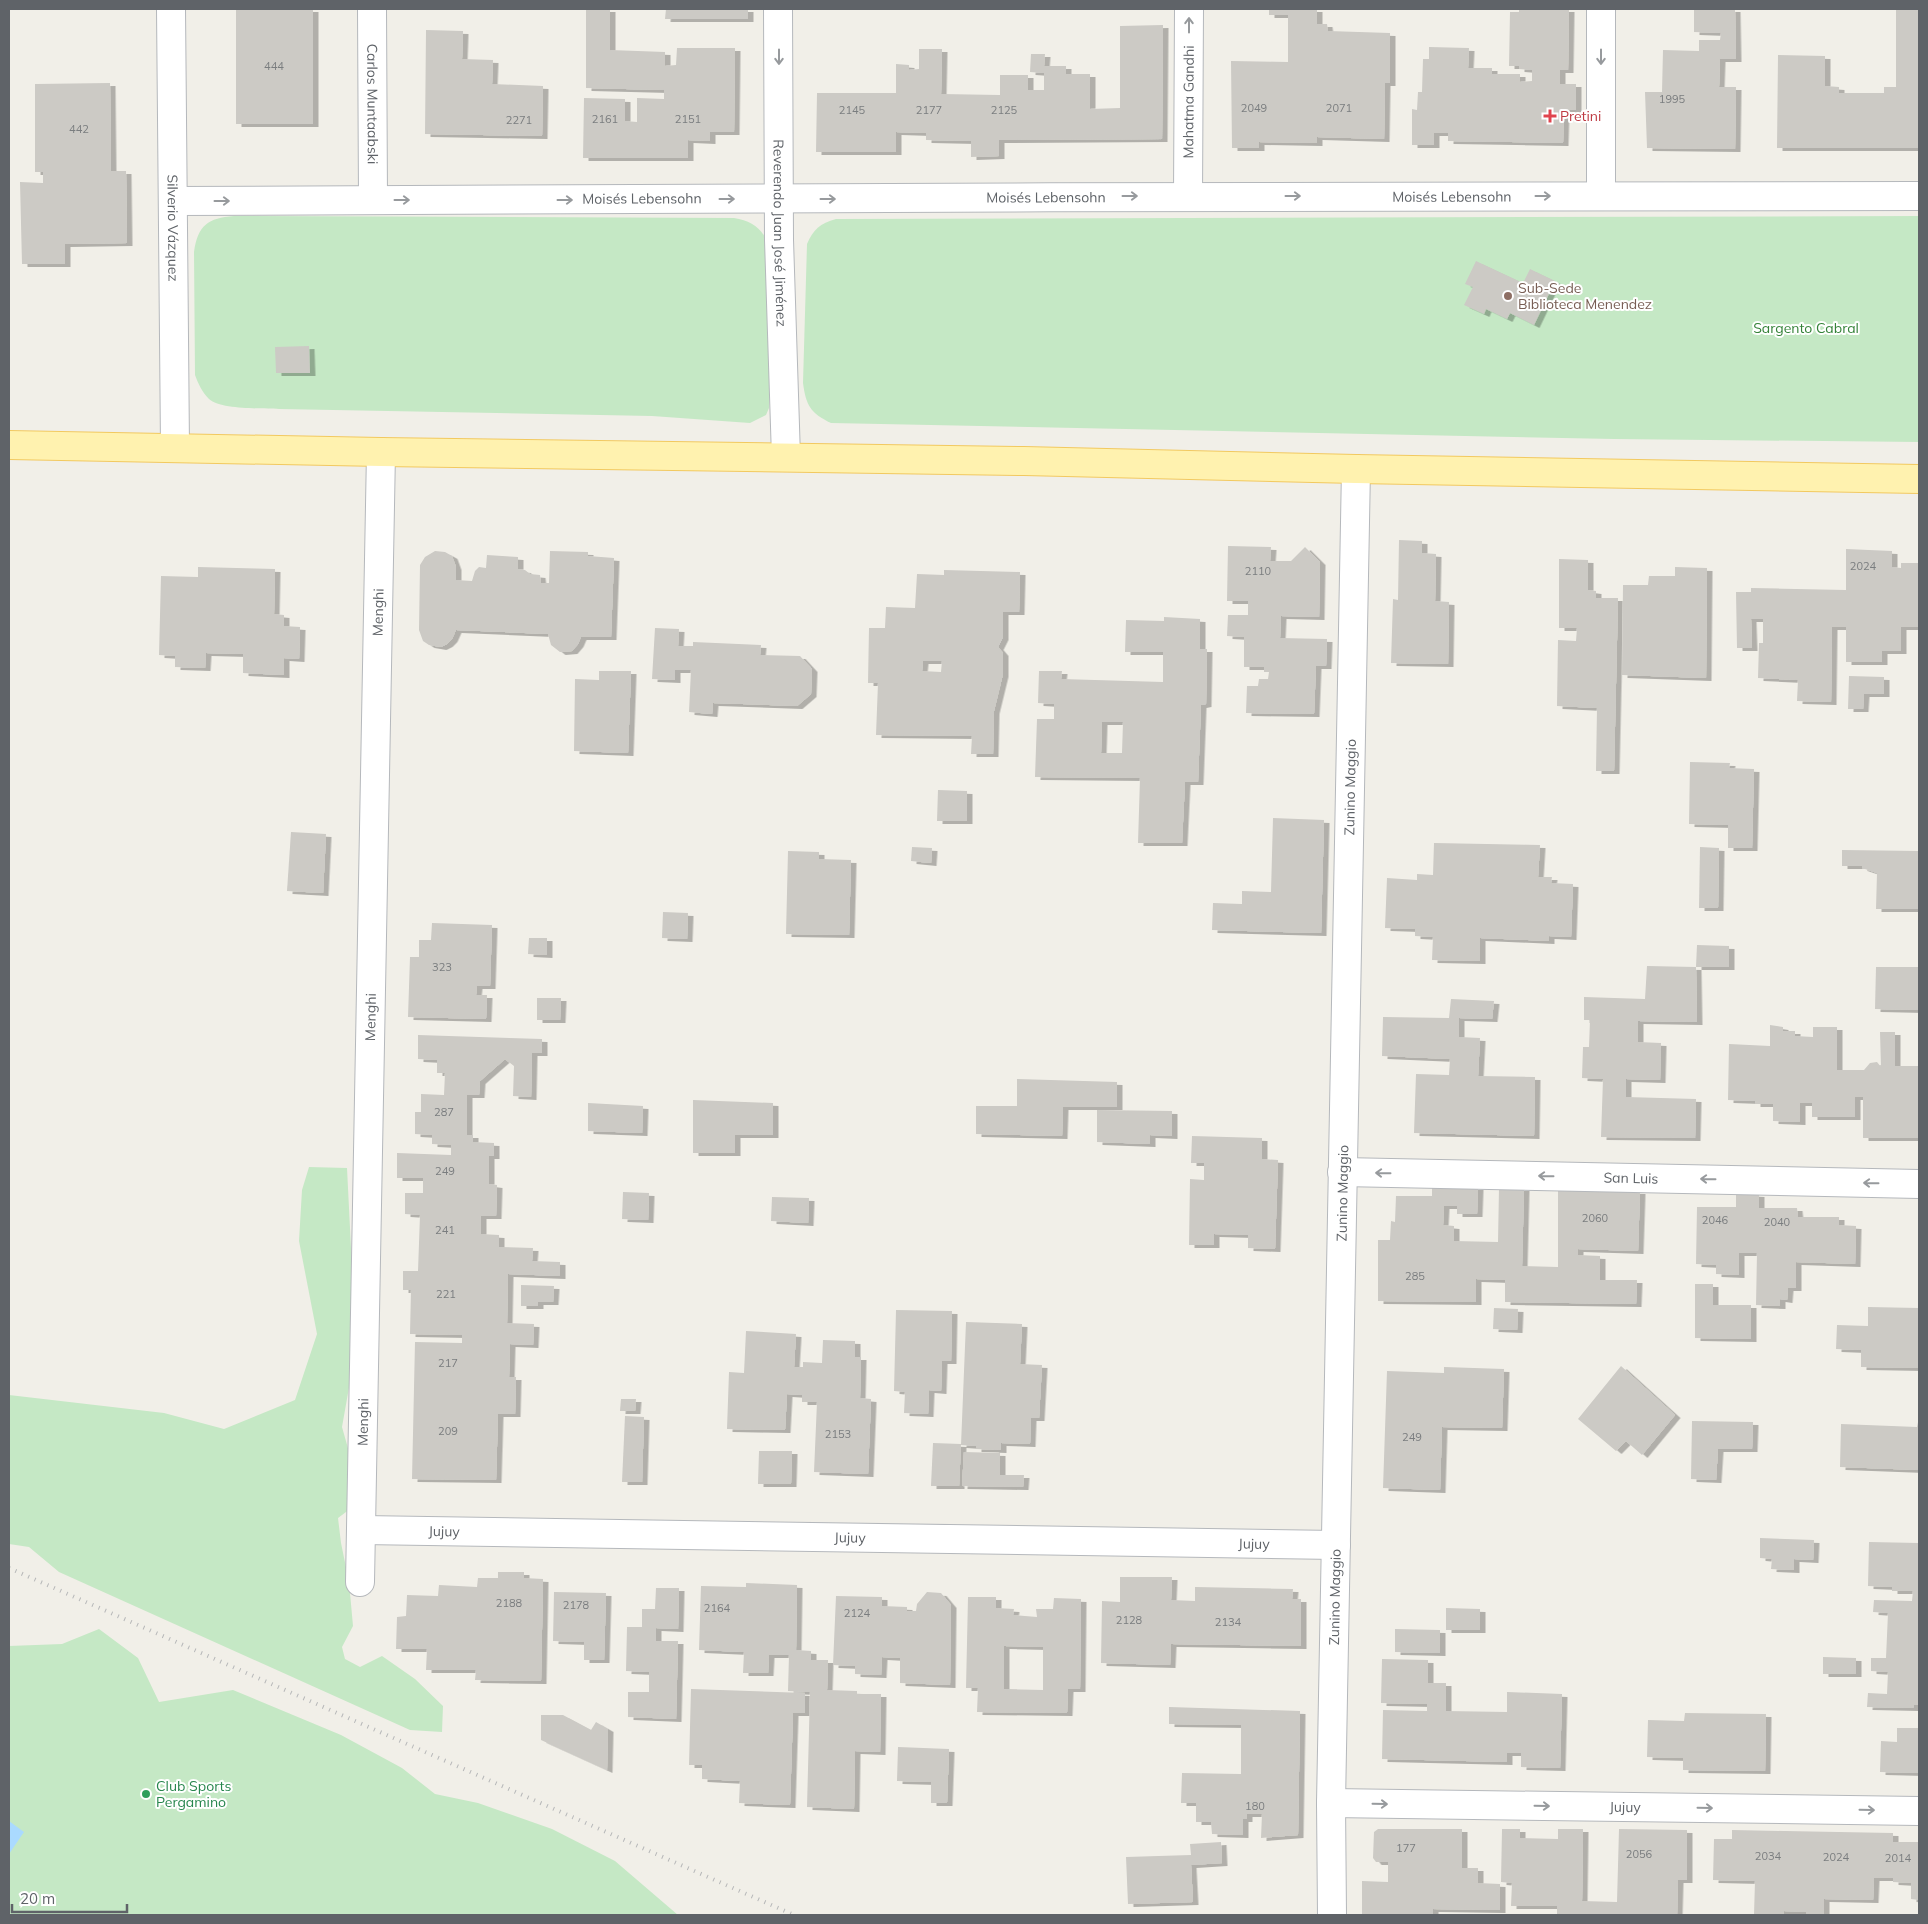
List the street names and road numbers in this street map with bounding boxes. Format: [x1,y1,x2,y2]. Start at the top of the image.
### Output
street label: Carlos Muntaabski [363,44,382,164]
street label: Mahatma Gandhi [1179,45,1198,159]
street label: Reverendo Juan José Jiménez [770,139,791,327]
street label: Silverio Vázquez [164,174,182,282]
street label: Moisés Lebensohn [986,188,1106,207]
street label: Moisés Lebensohn [1392,188,1512,206]
street label: Moisés Lebensohn [582,189,702,208]
street label: Menghi [369,588,387,636]
street label: Zunino Maggio [1340,739,1360,836]
street label: Menghi [361,993,380,1041]
street label: Zunino Maggio [1333,1145,1352,1241]
street label: San Luis [1603,1168,1659,1188]
street label: Menghi [354,1398,372,1446]
street label: Jujuy [428,1522,460,1541]
street label: Jujuy [834,1528,866,1547]
street label: Jujuy [1238,1534,1270,1553]
street label: Zunino Maggio [1325,1549,1345,1645]
street label: Jujuy [1609,1798,1641,1816]

